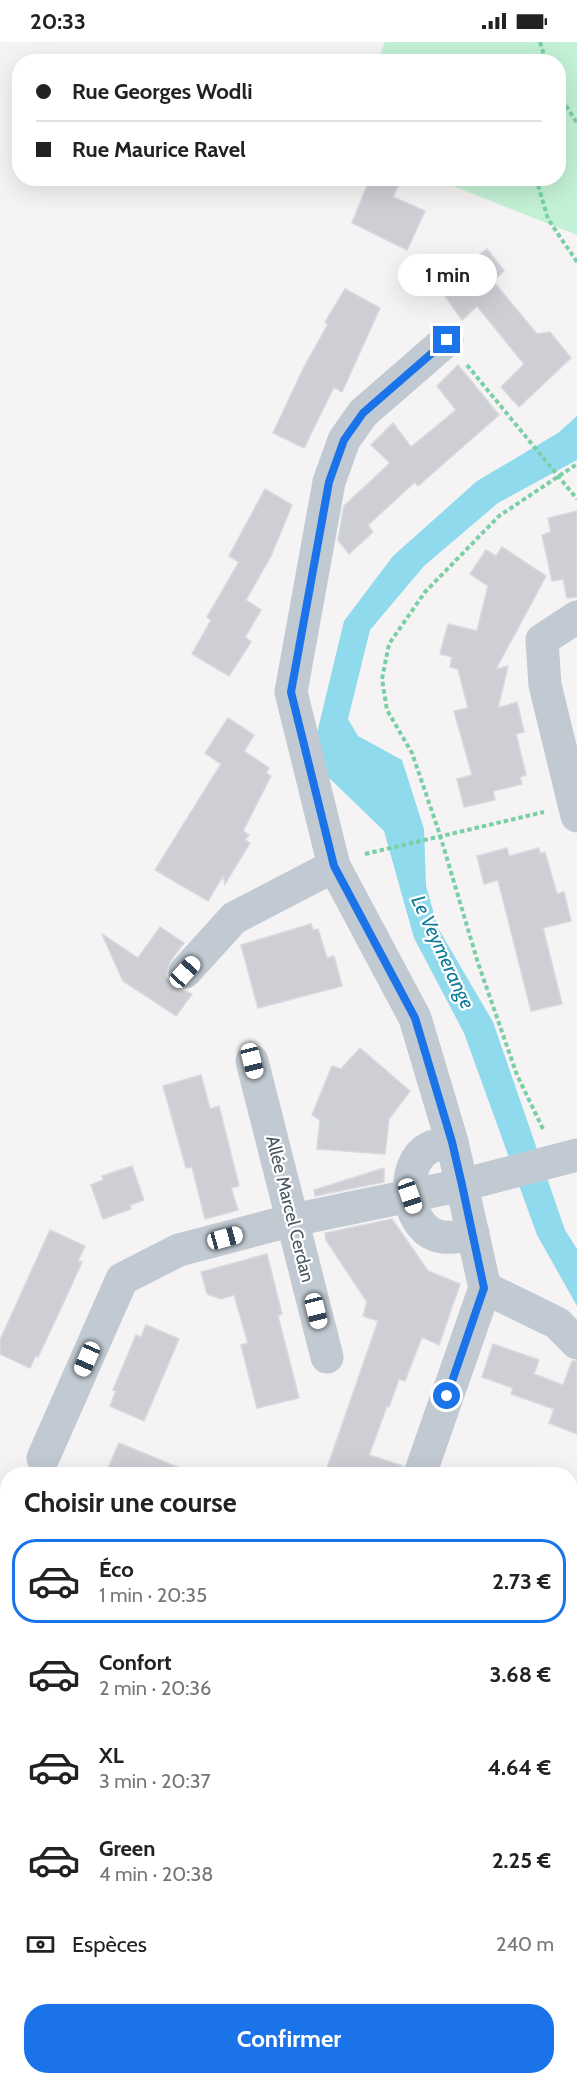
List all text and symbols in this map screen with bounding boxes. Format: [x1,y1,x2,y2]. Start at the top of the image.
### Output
text: 20:33 [30,8,86,35]
text: Rue Georges Wodli [72,78,252,105]
text: Rue Maurice Ravel [72,136,246,163]
callout: 1 min [398,253,496,295]
text: 1 min [425,263,470,287]
route end [433,326,460,353]
water label: Le Veymerange [406,892,480,1012]
car [166,953,204,991]
car [239,1041,265,1081]
street label: Allée Marcel Cerdan [261,1133,319,1285]
car [396,1176,424,1216]
car [205,1225,245,1251]
car [303,1291,329,1331]
car [71,1339,103,1379]
route start [433,1382,460,1409]
text: Choisir une course [24,1486,237,1519]
icon: car [27,1554,81,1608]
text: Éco [99,1556,134,1583]
text: 2.73 € [492,1568,551,1595]
text: 1 min · 20:35 [99,1583,207,1607]
icon: car [27,1647,81,1701]
text: Confort [99,1649,172,1676]
text: 3.68 € [490,1661,551,1688]
text: 2 min · 20:36 [99,1676,211,1700]
icon: car [27,1740,81,1794]
text: XL [99,1742,124,1769]
text: 4.64 € [487,1754,551,1781]
text: 3 min · 20:37 [99,1769,211,1793]
icon: car [27,1833,81,1887]
text: Green [99,1835,155,1862]
text: 2.25 € [492,1847,551,1874]
text: 4 min · 20:38 [99,1862,213,1886]
icon: cash [24,1928,57,1961]
text: Espèces [72,1931,147,1958]
text: 240 m [496,1932,554,1956]
button: Confirmer [24,2004,554,2073]

